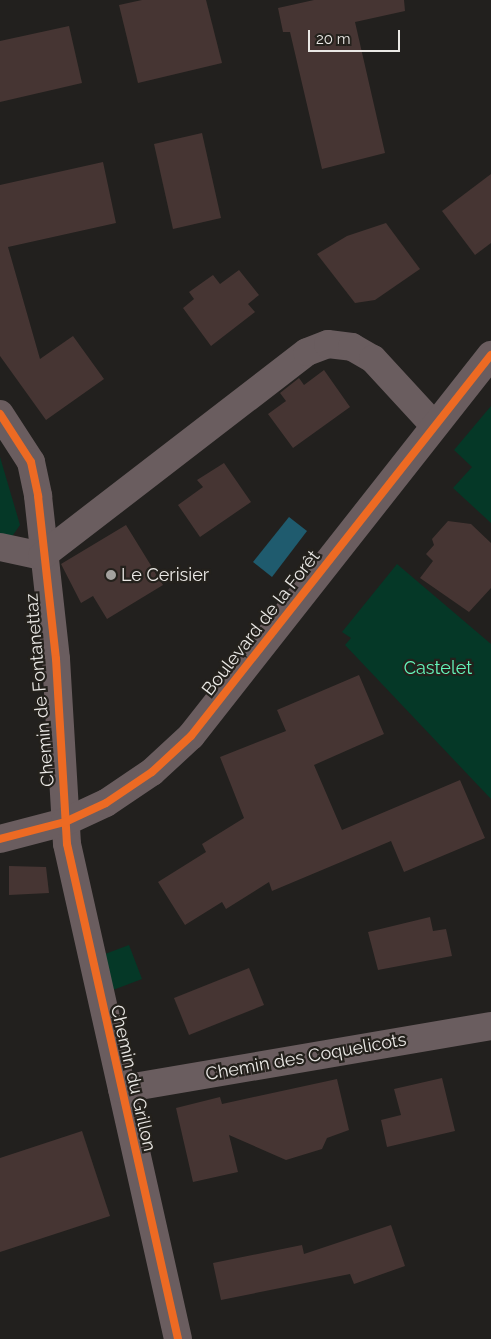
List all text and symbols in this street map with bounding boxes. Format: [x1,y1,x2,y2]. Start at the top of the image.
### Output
scale bar [311,20,404,52]
text: 20 m [316,30,351,48]
street label: Boulevard de la Forêt [198,546,324,700]
place label: Le Cerisier [121,564,209,586]
marker: Le Cerisier [105,569,117,581]
street label: Chemin de Fontanettaz [21,592,59,788]
park label: Castelet [404,657,472,679]
street label: Chemin du Grillon [106,1003,160,1153]
street label: Chemin des Coquelicots [204,1029,408,1085]

